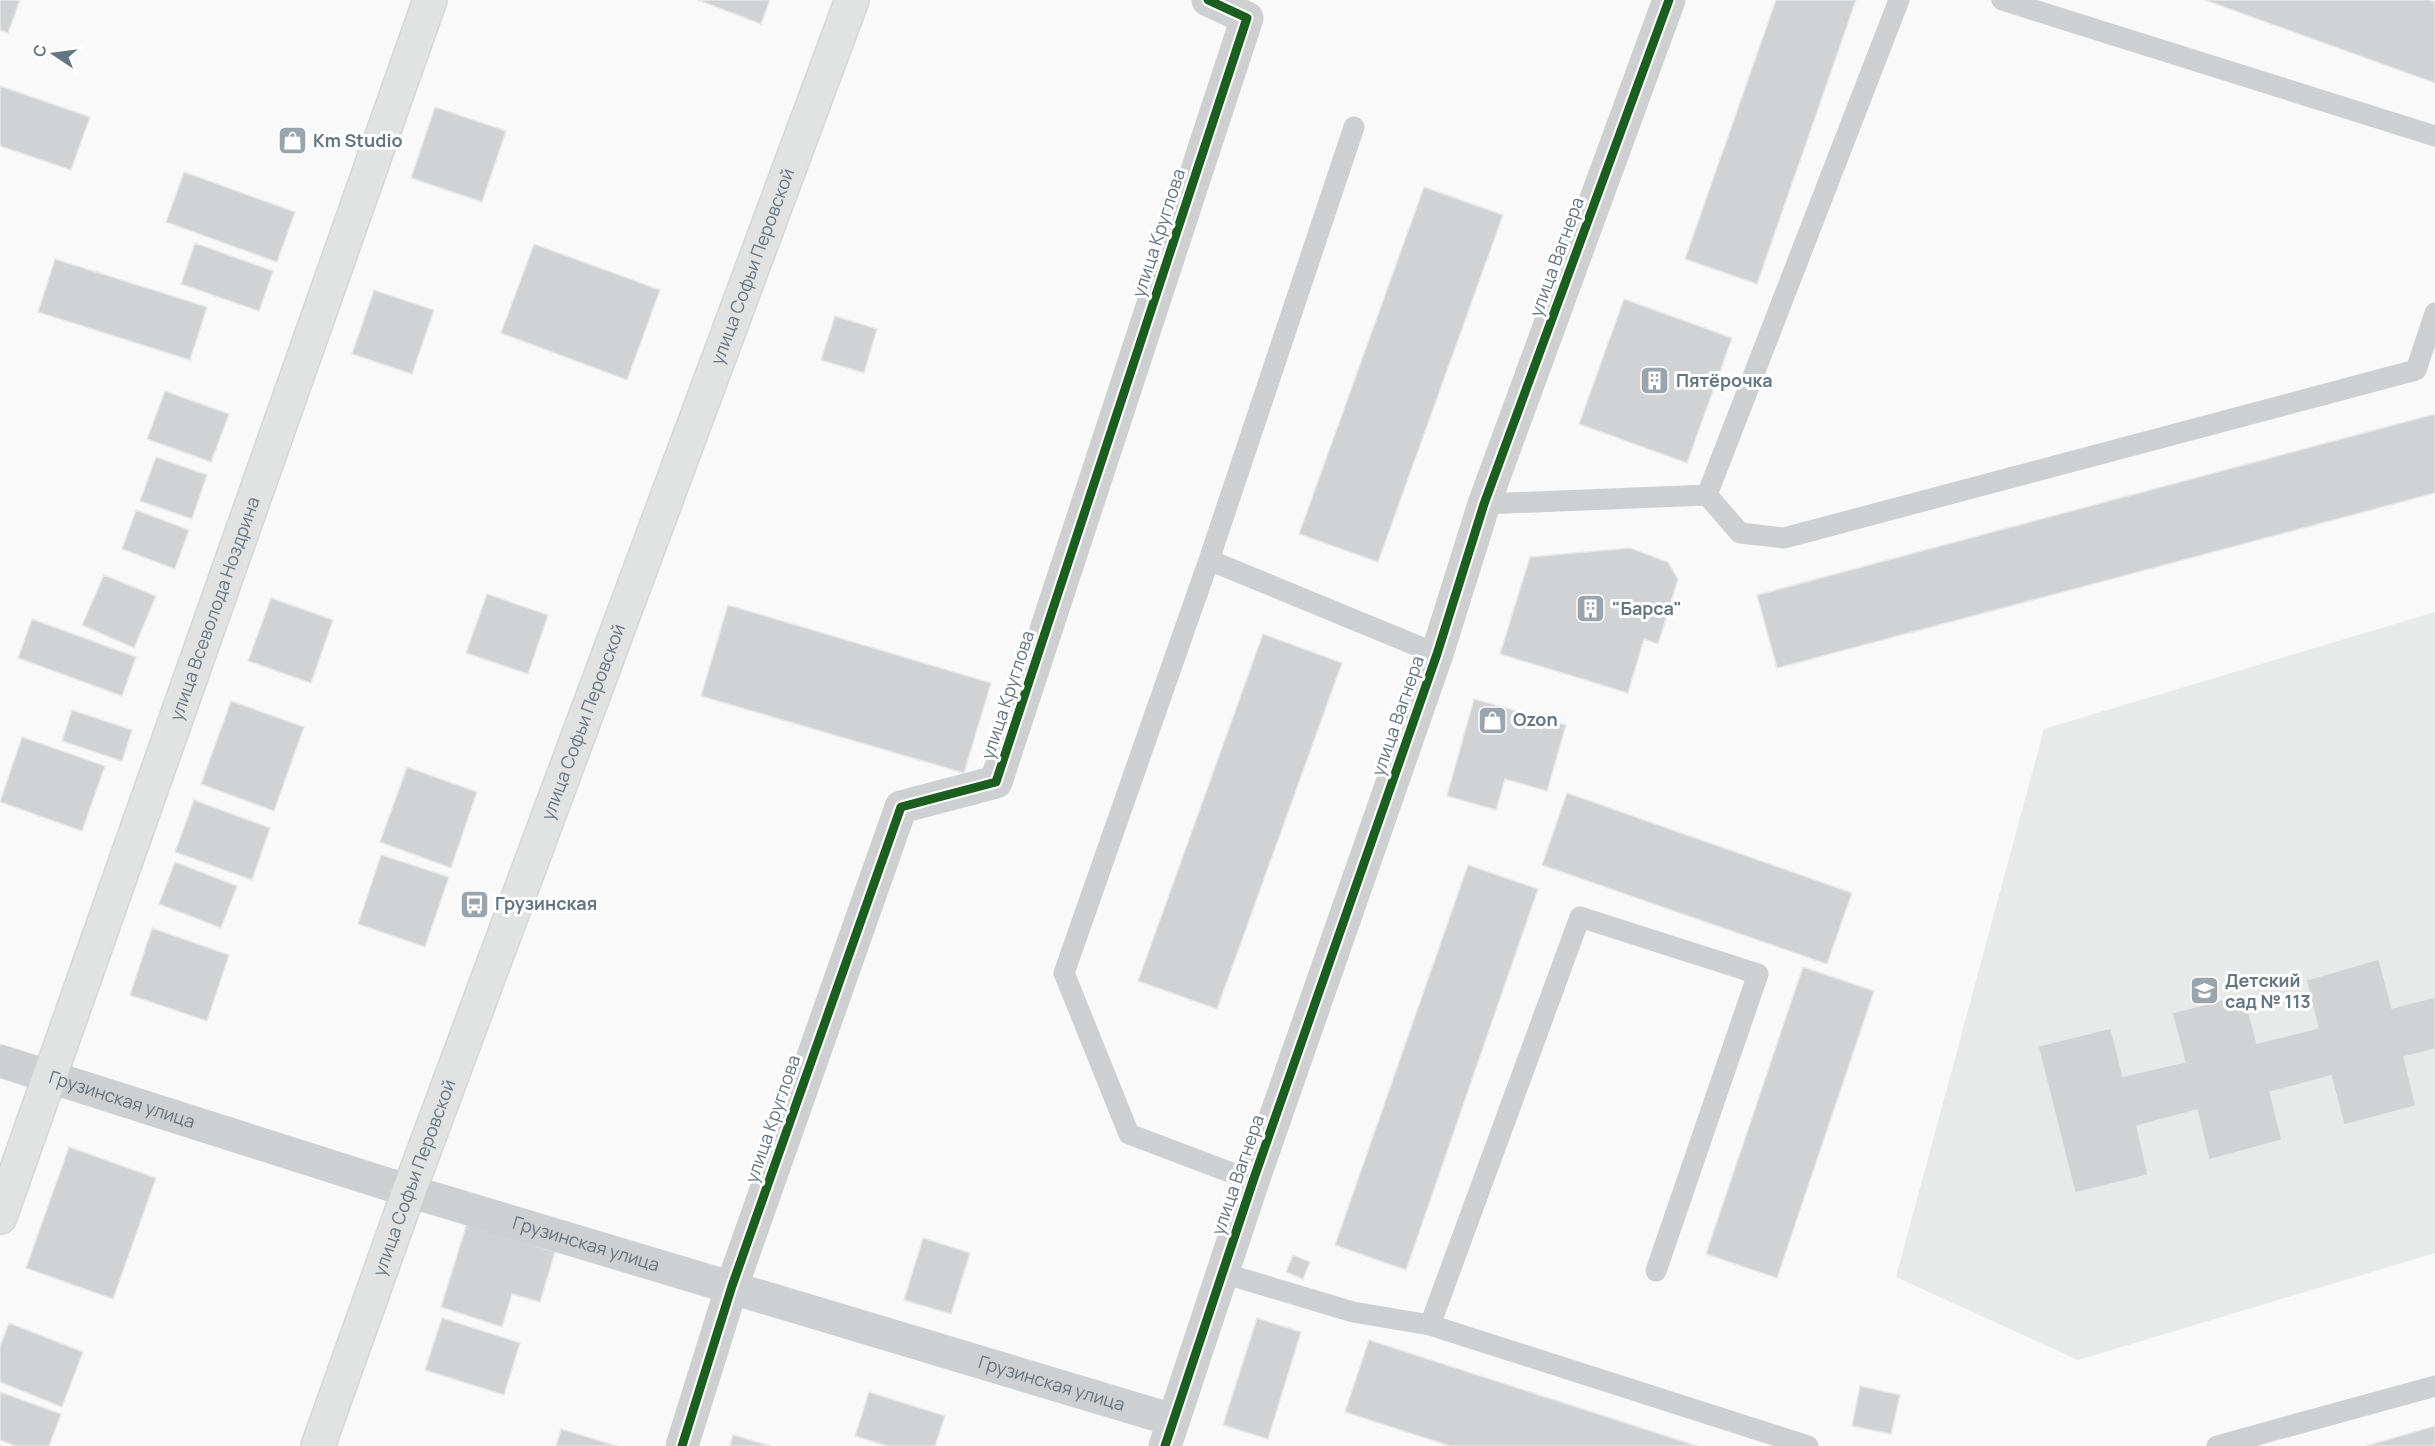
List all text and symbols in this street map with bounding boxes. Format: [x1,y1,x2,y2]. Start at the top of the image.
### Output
north arrow [24,24,84,84]
text: С [27,42,51,59]
shop icon: Кm Studio [276,125,308,157]
place label: Кm Studio [313,128,403,152]
street label: улица Софьи Перовской [704,165,799,368]
street label: улица Круглова [1126,165,1190,300]
street label: улица Вагнера [1523,194,1589,320]
building icon: Пятёрочка [1639,365,1671,397]
place label: Пятёрочка [1676,368,1773,392]
street label: улица Всеволода Ноздрина [163,493,265,724]
building icon: "Барса" [1575,593,1607,625]
place label: "Барса" [1612,596,1682,620]
street label: улица Софьи Перовской [535,620,630,823]
street label: улица Круглова [975,627,1039,762]
street label: улица Вагнера [1365,652,1429,779]
shop icon: Ozon [1476,704,1508,736]
place label: Ozon [1513,707,1558,731]
bus stop icon: Грузинская [458,888,490,920]
place label: Грузинская [495,891,597,915]
place label: Детский сад № 113 [2225,968,2311,1013]
school or university icon: Детский сад № 113 [2188,975,2220,1007]
street label: улица Круглова [739,1052,805,1186]
street label: Грузинская улица [46,1064,198,1133]
street label: улица Софьи Перовской [367,1076,460,1279]
street label: улица Вагнера [1205,1111,1269,1238]
street label: Грузинская улица [510,1210,662,1276]
street label: Грузинская улица [976,1349,1128,1416]

